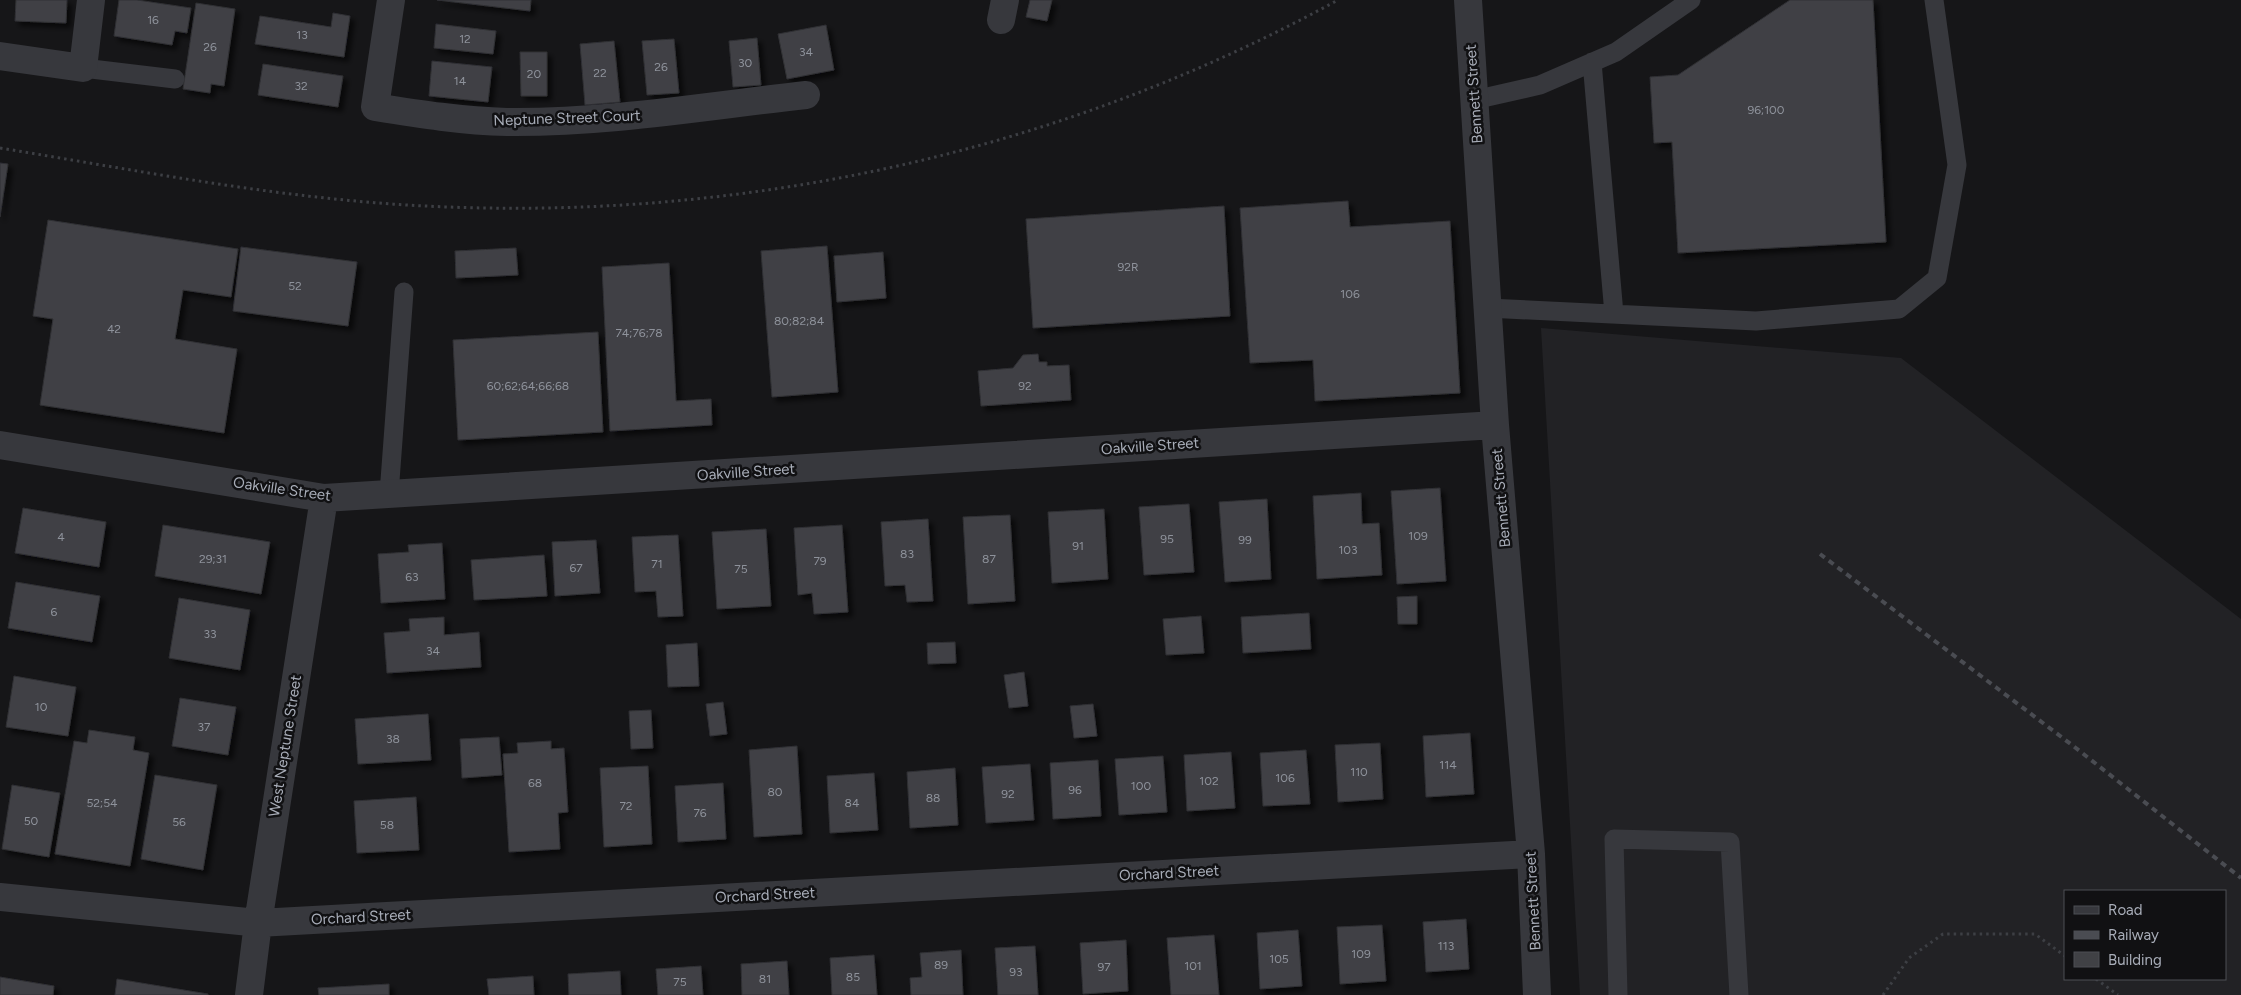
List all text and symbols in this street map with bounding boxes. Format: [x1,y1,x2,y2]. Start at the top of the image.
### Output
house number: 16 [147,13,159,27]
house number: 13 [296,28,308,42]
house number: 12 [459,32,471,46]
house number: 26 [203,40,217,54]
street label: Bennett Street [1462,44,1486,144]
house number: 34 [799,45,814,59]
house number: 30 [738,56,752,70]
house number: 26 [654,60,668,74]
house number: 22 [593,66,607,80]
house number: 20 [527,67,542,81]
house number: 14 [454,74,467,88]
house number: 32 [294,79,308,93]
house number: 96;100 [1747,103,1785,117]
street label: Neptune Street Court [493,106,641,130]
house number: 92R [1117,260,1139,274]
house number: 52 [288,279,302,293]
house number: 106 [1340,287,1360,301]
house number: 80;82;84 [774,314,825,328]
house number: 42 [107,322,121,336]
house number: 74;76;78 [615,326,663,340]
house number: 60;62;64;66;68 [487,379,569,393]
house number: 92 [1018,379,1032,393]
street label: Oakville Street [1100,434,1200,458]
street label: Bennett Street [1488,447,1514,548]
street label: Oakville Street [696,460,796,484]
street label: Oakville Street [232,473,332,505]
house number: 109 [1408,529,1428,543]
house number: 4 [57,530,65,544]
house number: 95 [1160,532,1174,546]
house number: 99 [1238,533,1252,547]
house number: 91 [1072,539,1084,553]
house number: 103 [1338,543,1358,557]
house number: 83 [900,547,914,561]
house number: 29;31 [199,552,227,566]
house number: 87 [982,552,996,566]
house number: 79 [813,554,827,568]
house number: 71 [651,557,663,571]
house number: 67 [569,561,583,575]
house number: 75 [734,562,748,576]
house number: 63 [405,570,419,584]
house number: 6 [51,605,58,619]
house number: 33 [203,627,217,641]
house number: 34 [426,644,441,658]
street label: West Neptune Street [265,673,305,818]
house number: 10 [35,700,48,714]
house number: 37 [198,720,211,734]
house number: 38 [386,732,400,746]
house number: 114 [1439,758,1457,772]
house number: 110 [1350,765,1368,779]
house number: 106 [1275,771,1295,785]
house number: 102 [1199,774,1219,788]
house number: 68 [528,776,542,790]
house number: 100 [1131,779,1151,793]
house number: 96 [1068,783,1082,797]
house number: 80 [767,785,783,799]
house number: 92 [1001,787,1015,801]
house number: 88 [926,791,940,805]
house number: 52;54 [86,796,118,810]
house number: 84 [845,796,860,810]
house number: 72 [619,799,633,813]
house number: 76 [693,806,707,820]
house number: 50 [24,814,39,828]
house number: 56 [172,815,186,829]
house number: 58 [380,818,394,832]
street label: Bennett Street [1521,851,1545,951]
street label: Orchard Street [1118,861,1220,885]
street label: Orchard Street [714,883,816,907]
legend [2064,890,2226,980]
text: Road [2108,901,2143,919]
street label: Orchard Street [310,905,412,929]
text: Railway [2108,926,2159,944]
house number: 113 [1438,939,1454,953]
house number: 109 [1351,947,1371,961]
text: Building [2108,951,2162,969]
house number: 105 [1269,952,1289,966]
house number: 89 [934,958,948,972]
house number: 101 [1184,959,1202,973]
house number: 97 [1097,960,1111,974]
house number: 93 [1009,965,1023,979]
house number: 85 [846,970,860,984]
house number: 81 [759,972,771,986]
house number: 75 [673,975,687,989]

